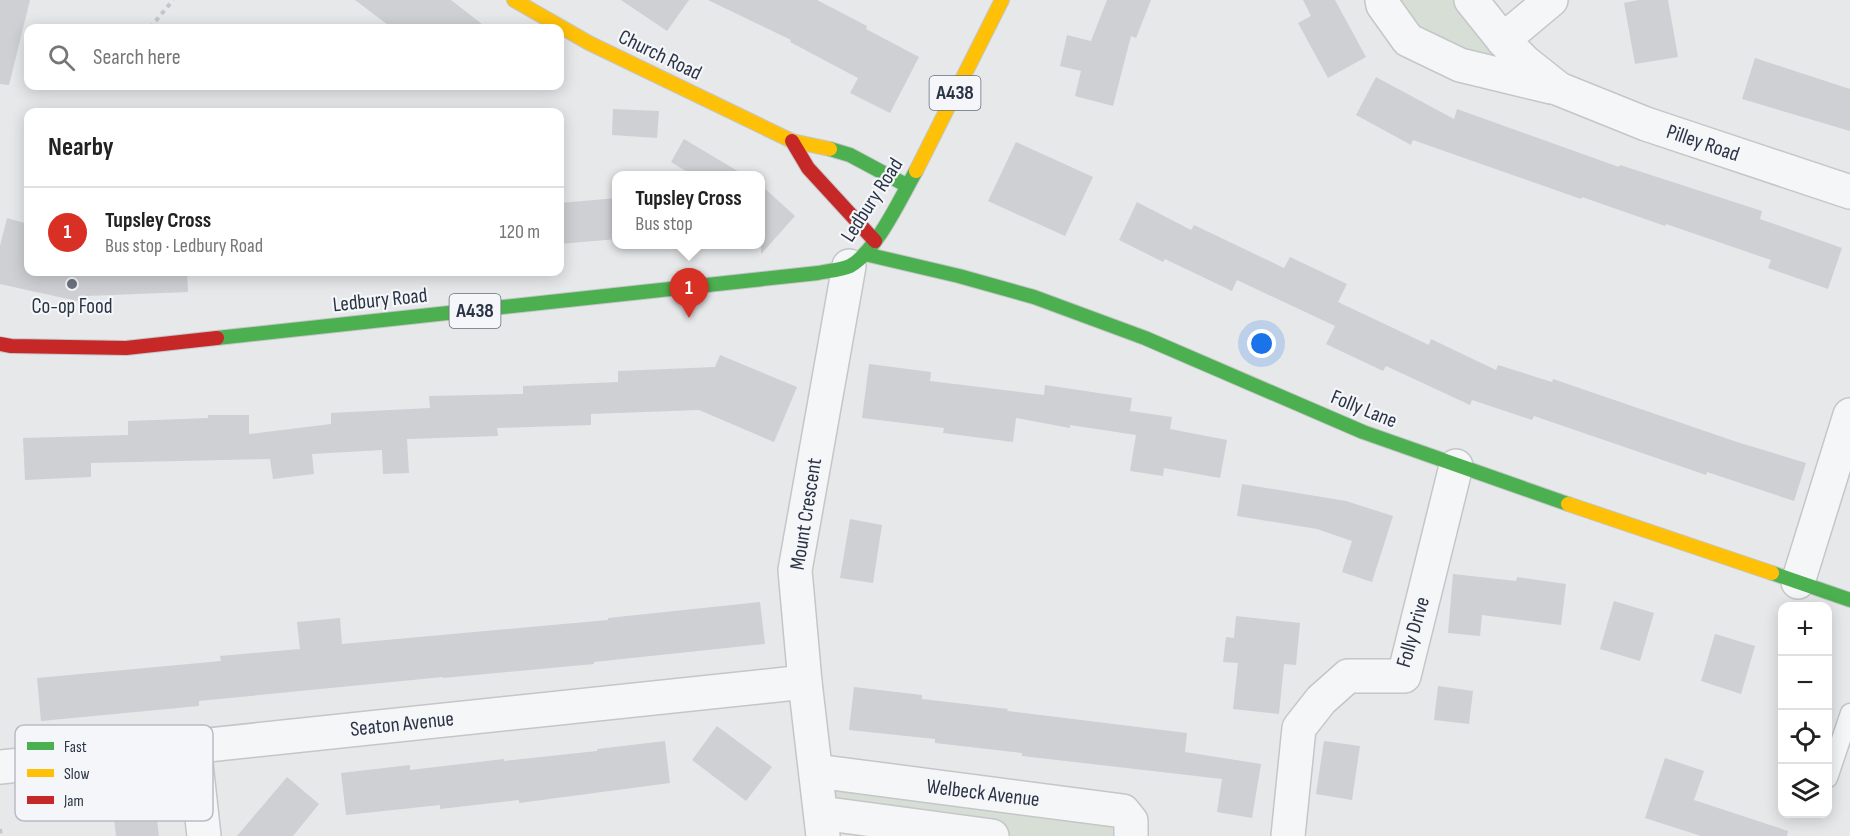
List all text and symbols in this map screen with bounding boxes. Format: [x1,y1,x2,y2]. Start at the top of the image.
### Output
search box [24,24,564,90]
street label: Church Road [614,24,706,86]
icon: search [45,41,78,74]
text: Search here [93,44,180,71]
road number: A438 [930,76,980,110]
street label: Pilley Road [1663,119,1743,167]
text: Nearby [48,132,114,163]
street label: Ledbury Road [836,153,908,247]
popup [612,171,765,249]
text: Tupsley Cross [635,185,742,212]
text: Tupsley Cross [105,207,211,234]
text: Bus stop [635,212,693,236]
text: 1 [64,220,71,244]
text: 120 m [500,220,540,244]
text: Bus stop · Ledbury Road [105,234,263,258]
pin: 1 [670,268,708,318]
marker: Co-op Food [65,277,79,291]
street label: Ledbury Road [332,283,428,317]
place label: Co-op Food [31,294,113,319]
road number: A438 [450,294,500,328]
your location [1247,329,1276,358]
street label: Folly Lane [1327,385,1401,433]
street label: Mount Crescent [785,456,827,572]
street label: Folly Drive [1391,594,1435,670]
map controls [1778,602,1832,818]
button: + [1778,602,1832,656]
button: − [1778,656,1832,710]
street label: Seaton Avenue [349,706,455,742]
button: locate [1778,710,1832,764]
legend [15,725,213,821]
text: Fast [64,738,87,757]
button: layers [1778,764,1832,818]
text: Slow [64,765,89,784]
street label: Welbeck Avenue [925,774,1041,812]
text: Jam [63,792,84,811]

